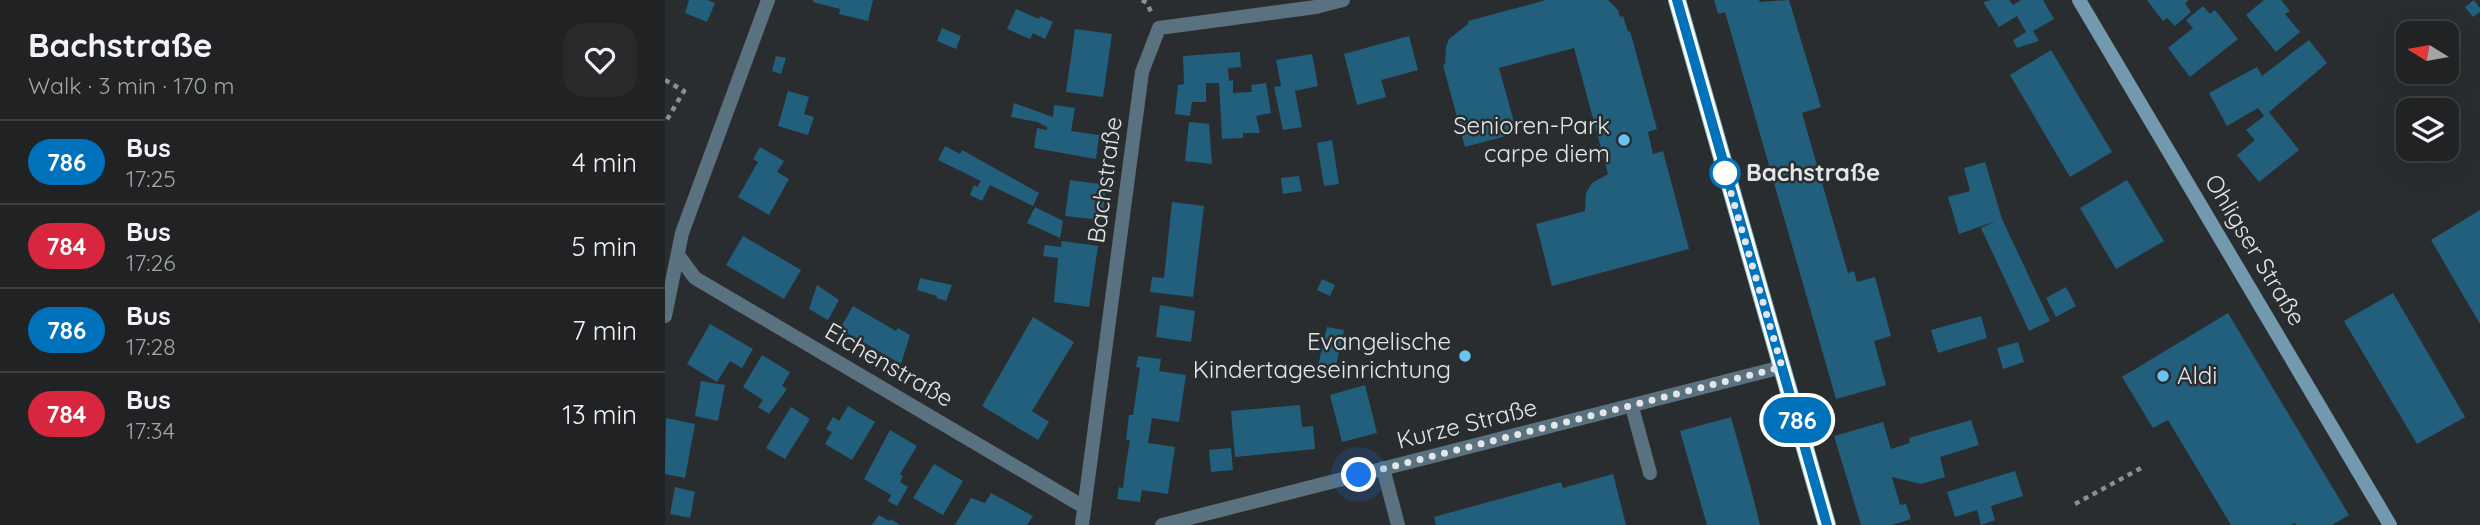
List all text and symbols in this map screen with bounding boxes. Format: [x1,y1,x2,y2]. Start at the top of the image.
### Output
north arrow [2396,21,2459,84]
map controls [2396,21,2459,161]
button: heart [563,23,637,97]
text: Bachstraße [28,24,212,65]
text: Walk · 3 min · 170 m [28,71,234,100]
button: layers [2396,98,2459,161]
place label: Senioren-Park carpe diem [1453,110,1610,168]
street label: Bachstraße [1080,115,1128,245]
text: Bus [126,131,171,164]
marker: Senioren-Park carpe diem [1616,132,1632,148]
text: 4 min [572,146,637,179]
text: 786 [47,147,86,177]
place label: Bachstraße [1746,157,1880,187]
marker: Bachstraße [1710,158,1740,188]
text: 17:25 [126,164,176,193]
street label: Ohligser Straße [2199,168,2313,331]
text: Bus [126,215,171,248]
text: 5 min [571,230,637,263]
text: 784 [46,231,87,261]
text: 17:26 [126,248,176,277]
text: Bus [126,299,171,332]
text: 7 min [572,314,637,347]
text: 786 [47,315,86,345]
street label: Eichenstraße [820,315,959,413]
place label: Evangelische Kindertageseinrichtung [1193,326,1451,384]
text: 17:28 [126,332,176,361]
marker: Evangelische Kindertageseinrichtung [1457,348,1473,364]
place label: Aldi [2177,360,2218,390]
marker: Aldi [2155,368,2171,384]
text: Bus [126,383,171,416]
street label: Kurze Straße [1394,391,1540,455]
line badge: 786 [1757,397,1837,443]
text: 13 min [562,398,637,431]
text: 784 [46,399,87,429]
text: 786 [1777,405,1817,435]
text: 17:34 [126,416,175,445]
your location [1341,457,1376,492]

